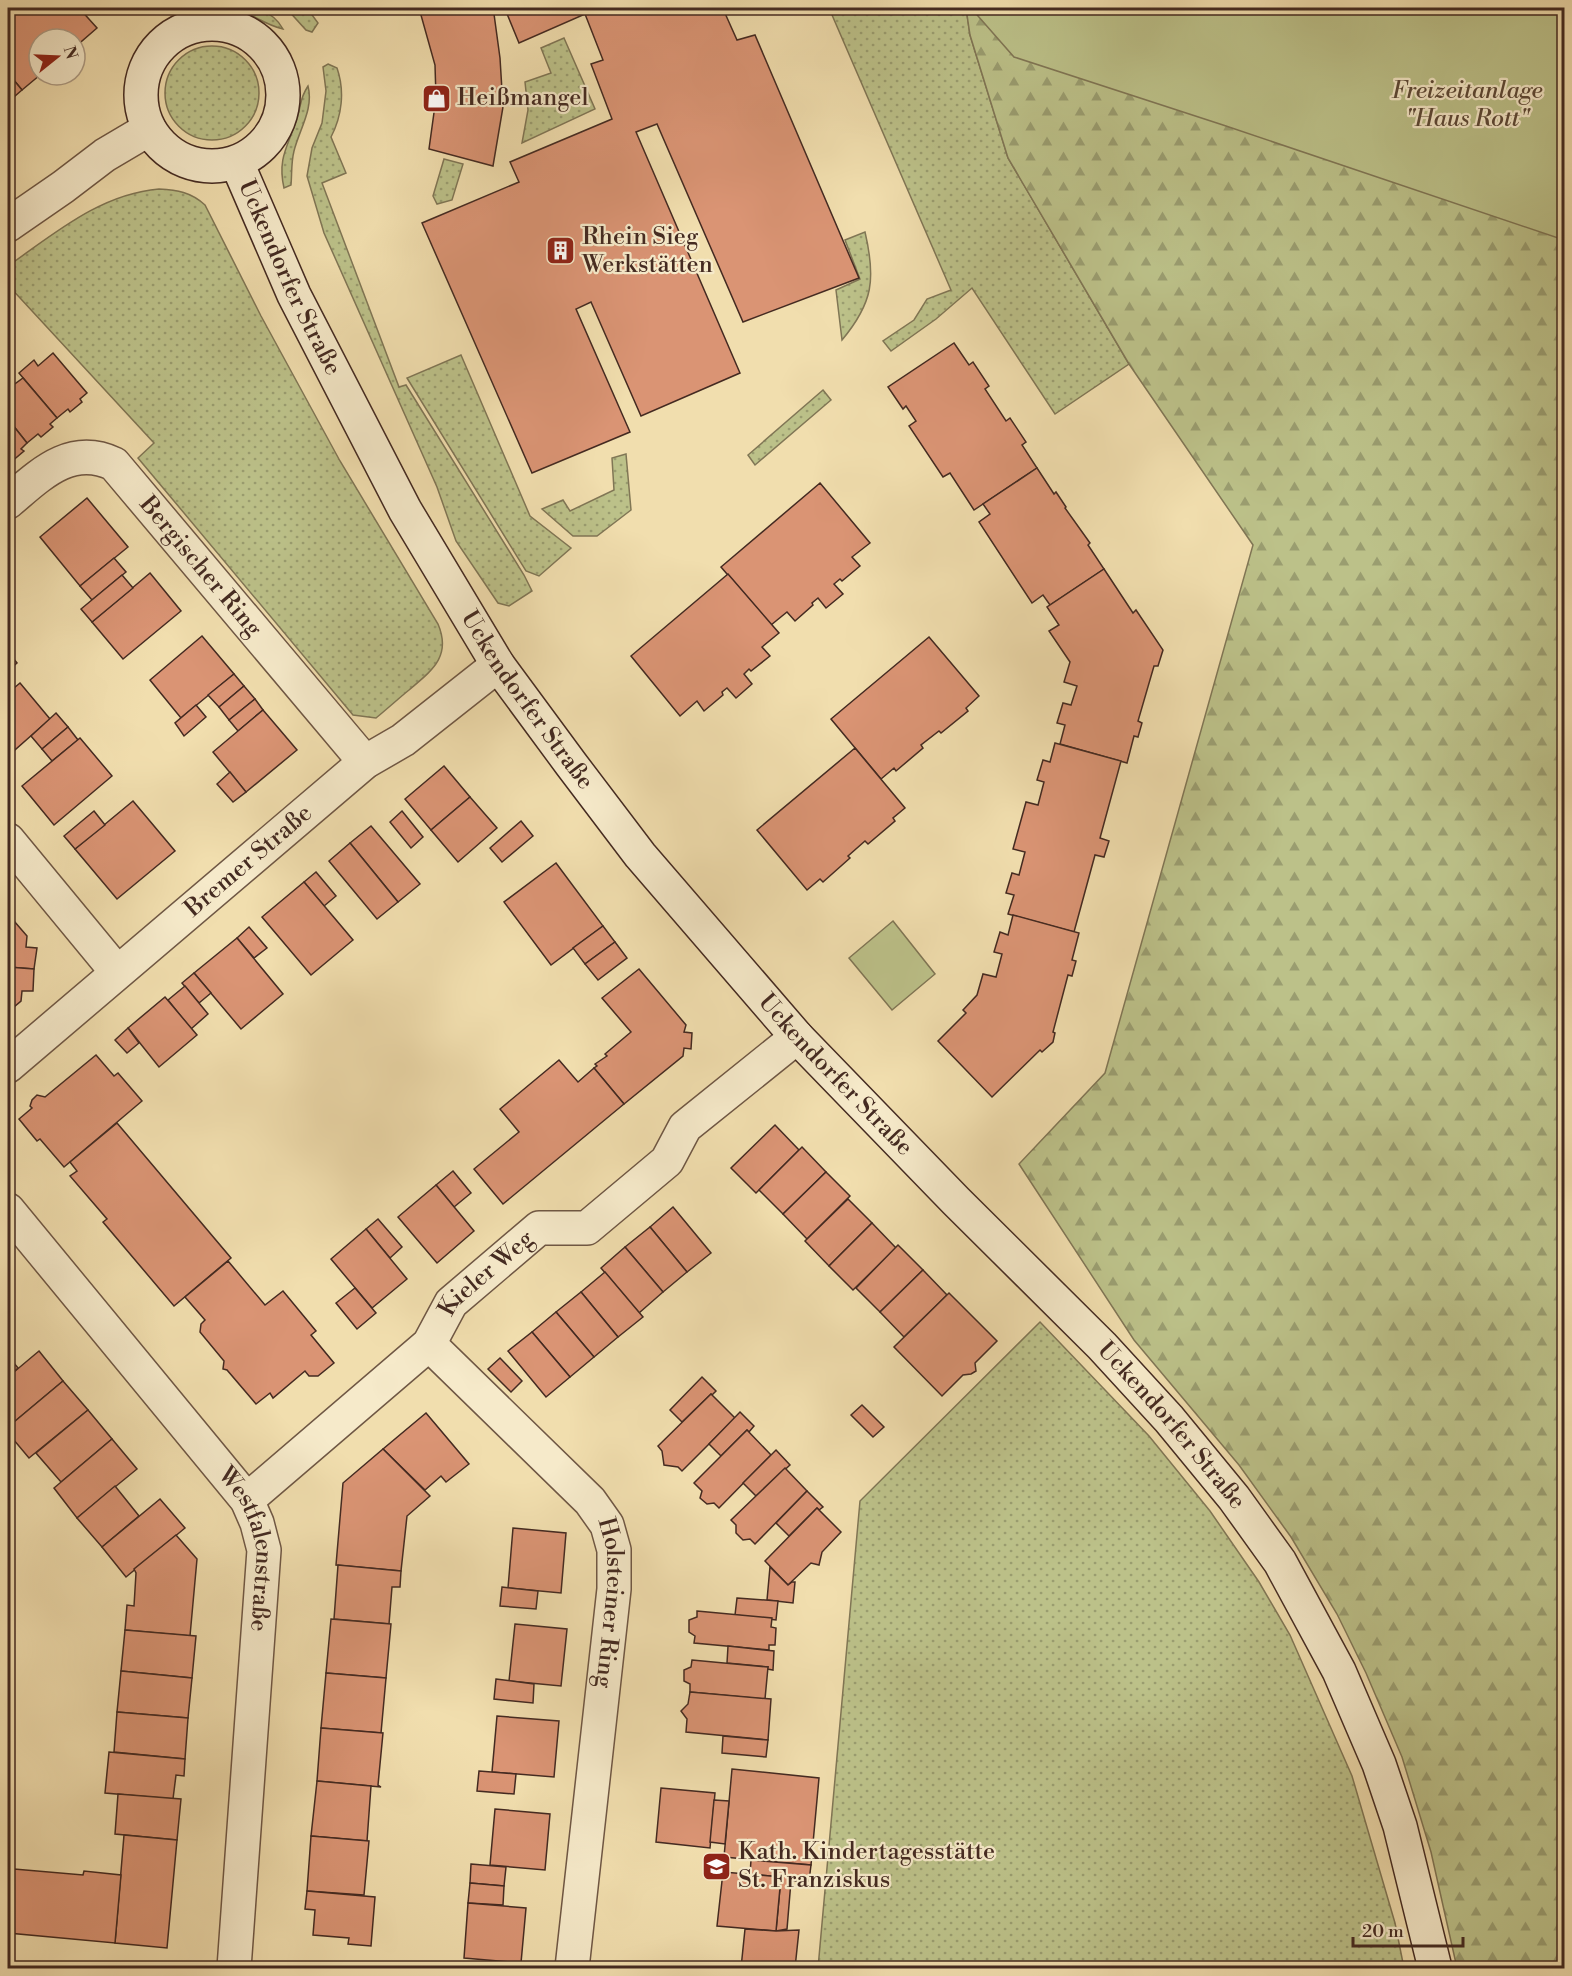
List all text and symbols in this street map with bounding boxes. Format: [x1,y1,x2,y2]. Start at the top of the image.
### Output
north arrow [27,27,87,87]
text: N [59,44,82,62]
park label: Freizeitanlage "Haus Rott" [1391,76,1543,134]
shop icon: Heißmangel [420,82,452,114]
place label: Heißmangel [457,83,589,113]
street label: Uckendorfer Straße [231,175,348,380]
place label: Rhein Sieg Werkstätten [581,222,713,280]
building icon: Rhein Sieg Werkstätten [545,235,577,267]
street label: Bergischer Ring [132,489,269,644]
street label: Uckendorfer Straße [454,605,600,796]
street label: Bremer Straße [178,798,318,924]
street label: Uckendorfer Straße [752,988,919,1162]
street label: Kieler Weg [432,1224,540,1321]
street label: Uckendorfer Straße [1091,1336,1252,1515]
street label: Westfalenstraße [210,1460,279,1633]
street label: Holsteiner Ring [588,1514,629,1690]
place label: Kath. Kindertagesstätte St. Franziskus [738,1837,995,1895]
school or university icon: Kath. Kindertagesstätte St. Franziskus [701,1850,733,1882]
scale bar [1353,1910,1462,1948]
text: 20 m [1362,1920,1404,1943]

